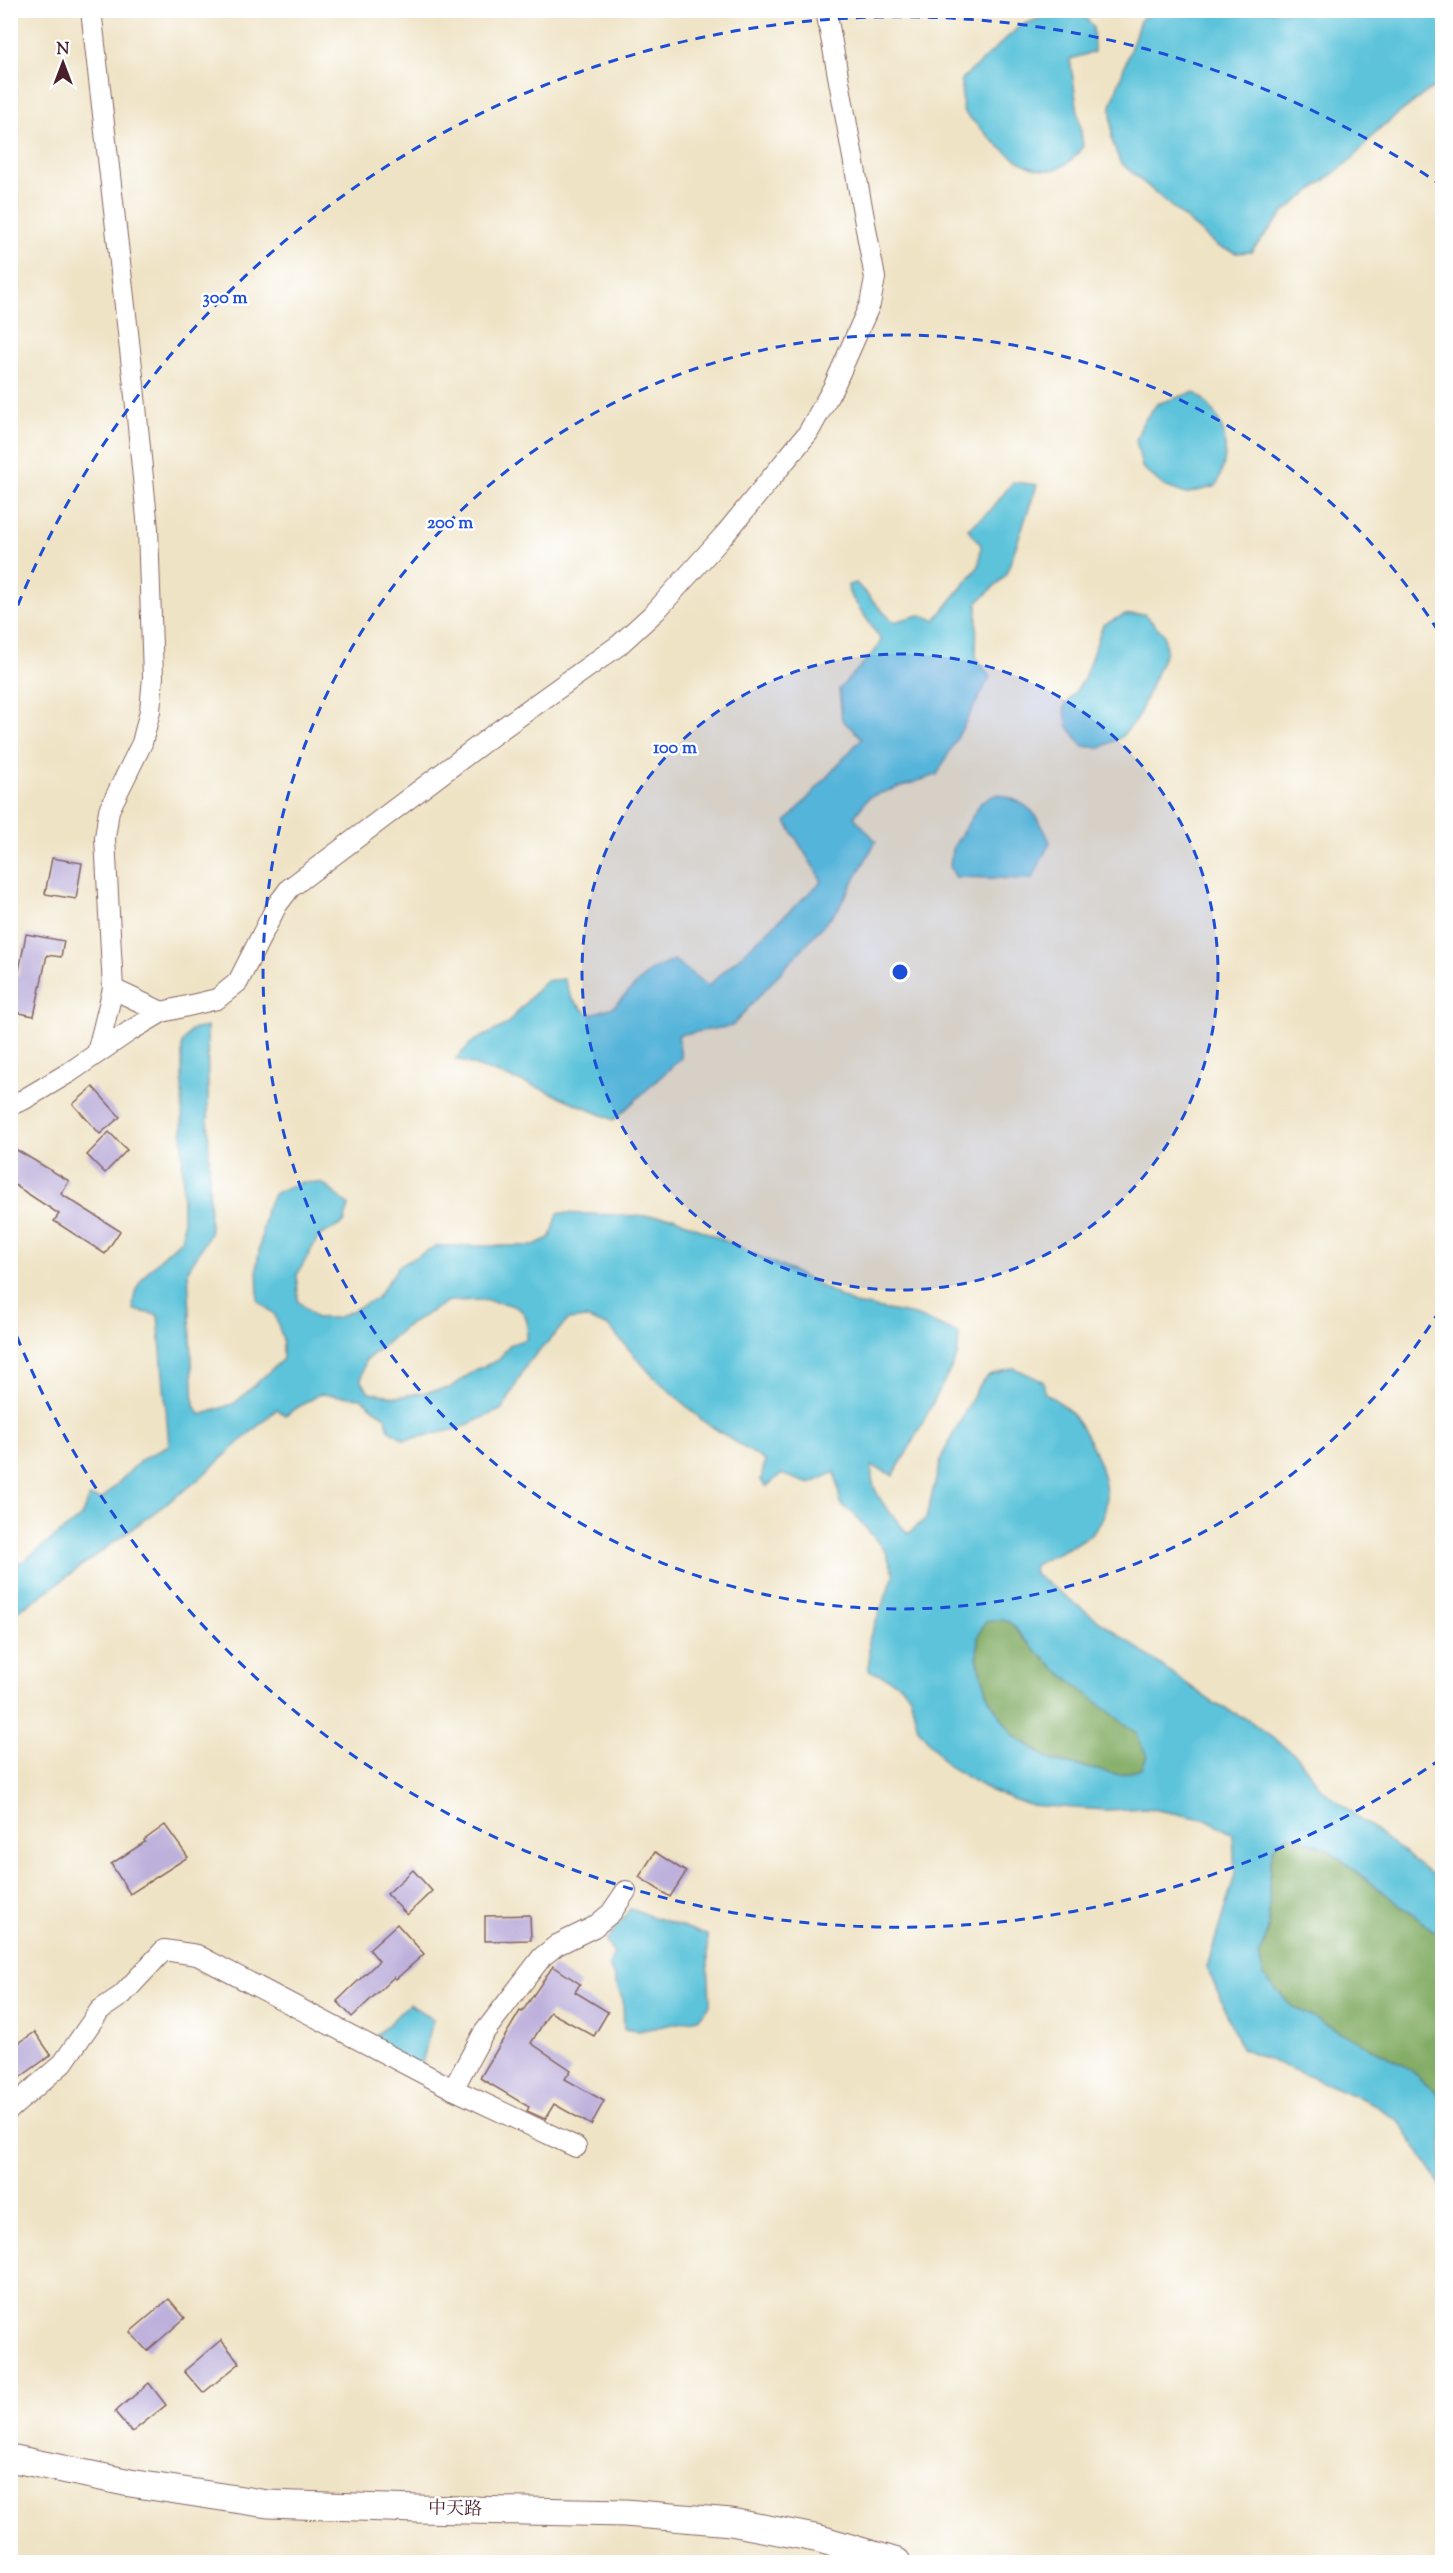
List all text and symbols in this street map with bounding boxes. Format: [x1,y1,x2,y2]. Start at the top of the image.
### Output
north arrow [33,33,93,93]
text: N [57,39,70,62]
text: 300 m [203,286,248,312]
text: 200 m [427,511,473,537]
text: 100 m [653,736,697,762]
centre of rings [890,962,910,982]
street label: 中天路 [428,2497,482,2523]

